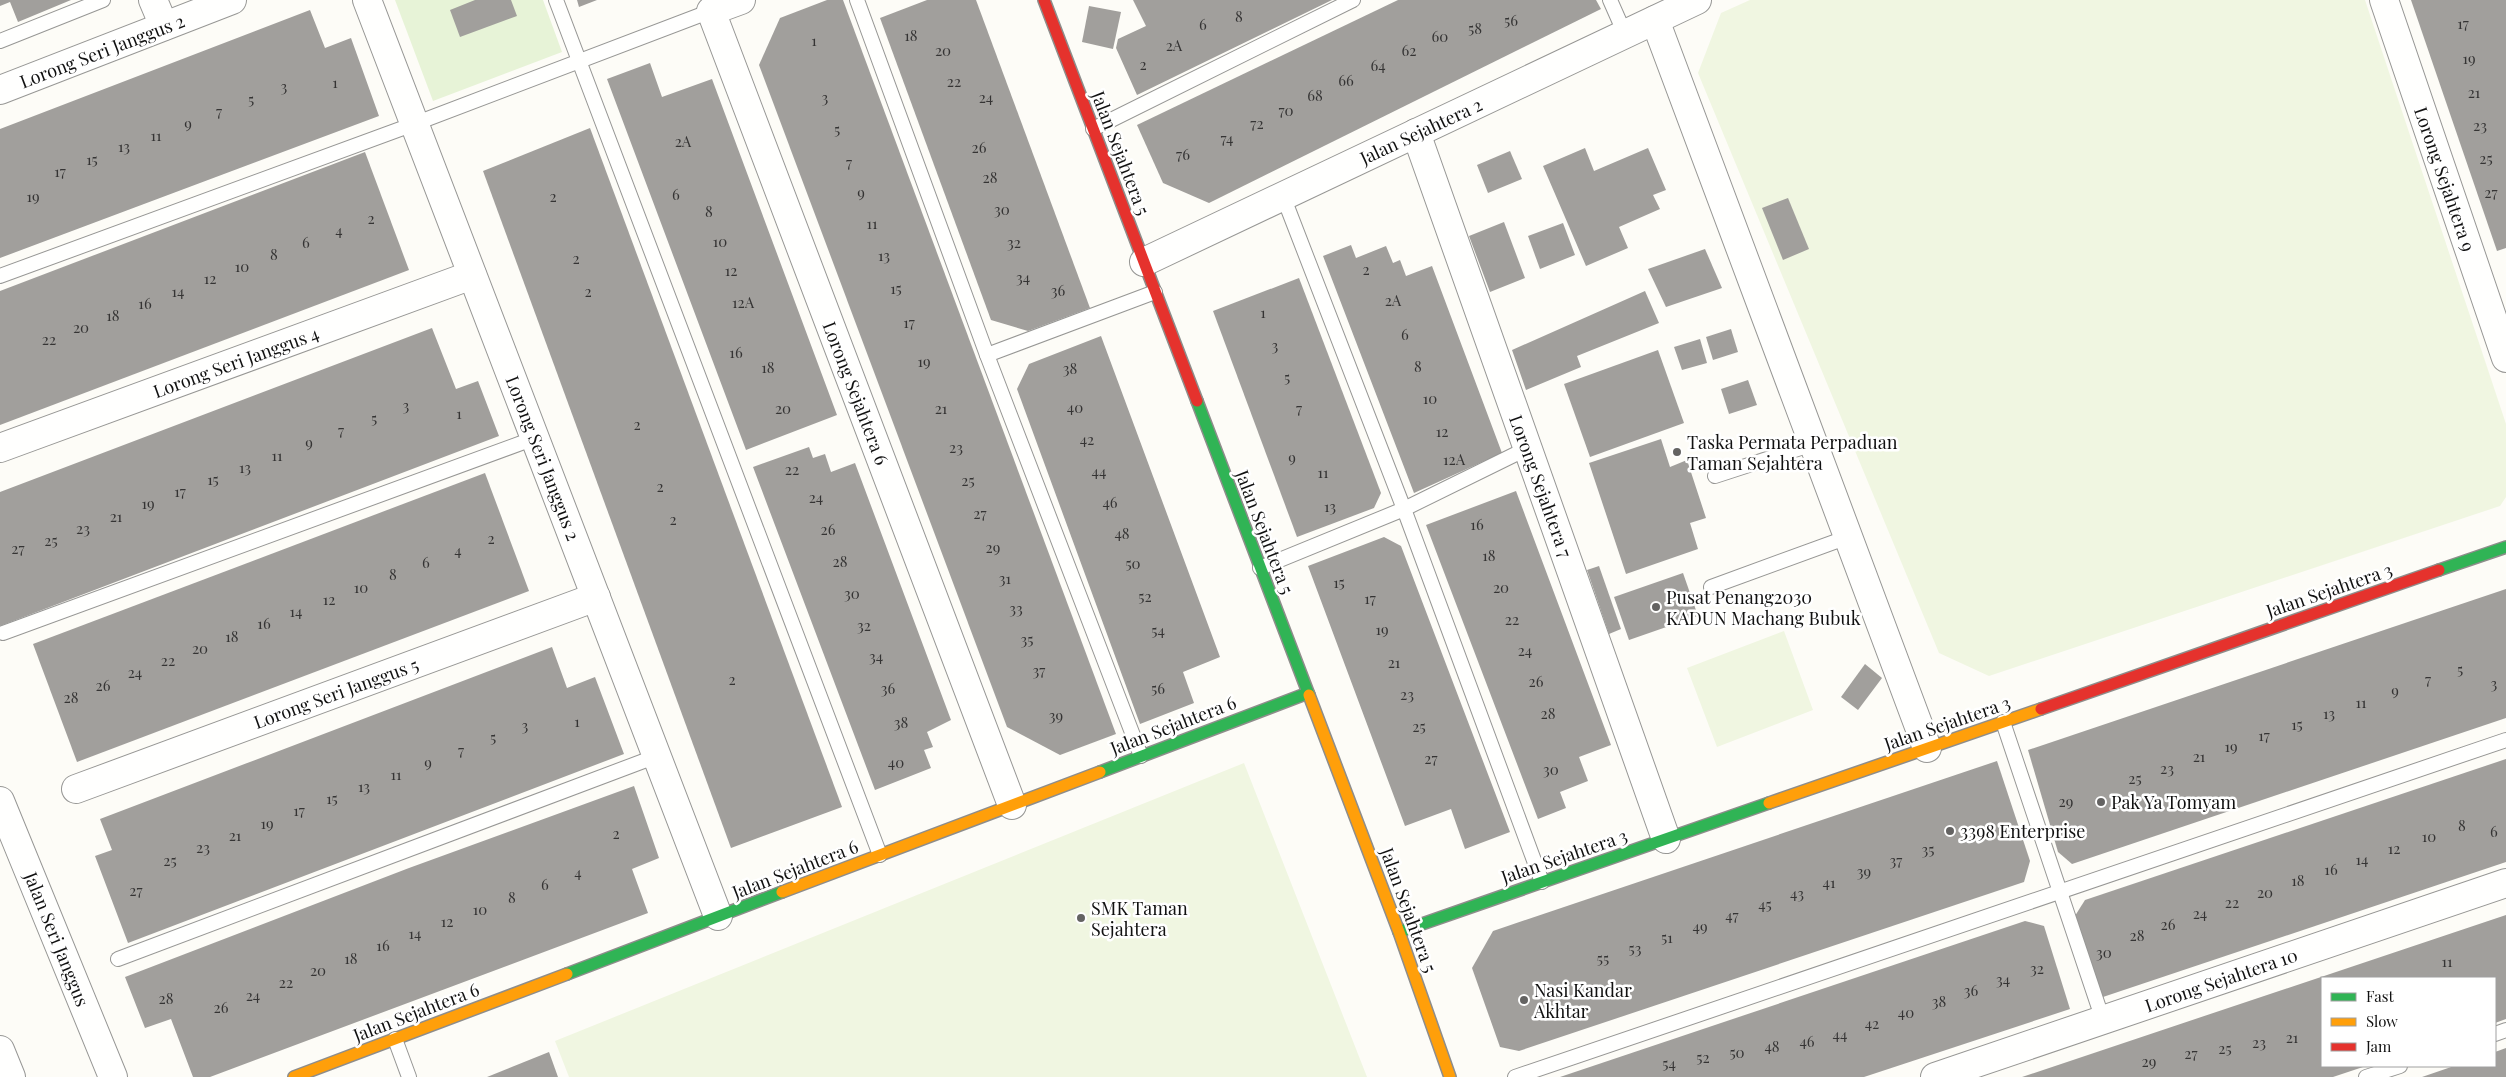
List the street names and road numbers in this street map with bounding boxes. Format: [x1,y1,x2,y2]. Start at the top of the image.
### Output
street label: Lorong Seri Janggus 2 [16,8,188,94]
street label: Jalan Sejahtera 5 [1086,87,1156,219]
street label: Jalan Sejahtera 2 [1355,92,1486,170]
street label: Lorong Sejahtera 9 [2409,103,2481,255]
street label: Lorong Sejahtera 6 [818,318,894,468]
street label: Lorong Seri Janggus 4 [150,321,322,403]
street label: Lorong Seri Janggus 2 [500,372,586,544]
street label: Lorong Sejahtera 7 [1504,412,1578,561]
street label: Jalan Sejahtera 5 [1230,466,1300,598]
street label: Jalan Sejahtera 3 [2262,557,2395,623]
street label: Lorong Seri Janggus 5 [250,652,422,734]
street label: Jalan Sejahtera 6 [1106,690,1239,760]
street label: Jalan Sejahtera 3 [1880,690,2013,756]
street label: Jalan Sejahtera 3 [1497,823,1630,889]
street label: Jalan Sejahtera 6 [728,834,861,904]
street label: Jalan Sejahtera 5 [1375,843,1443,976]
street label: Jalan Seri Janggus [19,867,95,1010]
street label: Lorong Sejahtera 10 [2142,943,2300,1017]
street label: Jalan Sejahtera 6 [349,977,482,1047]

